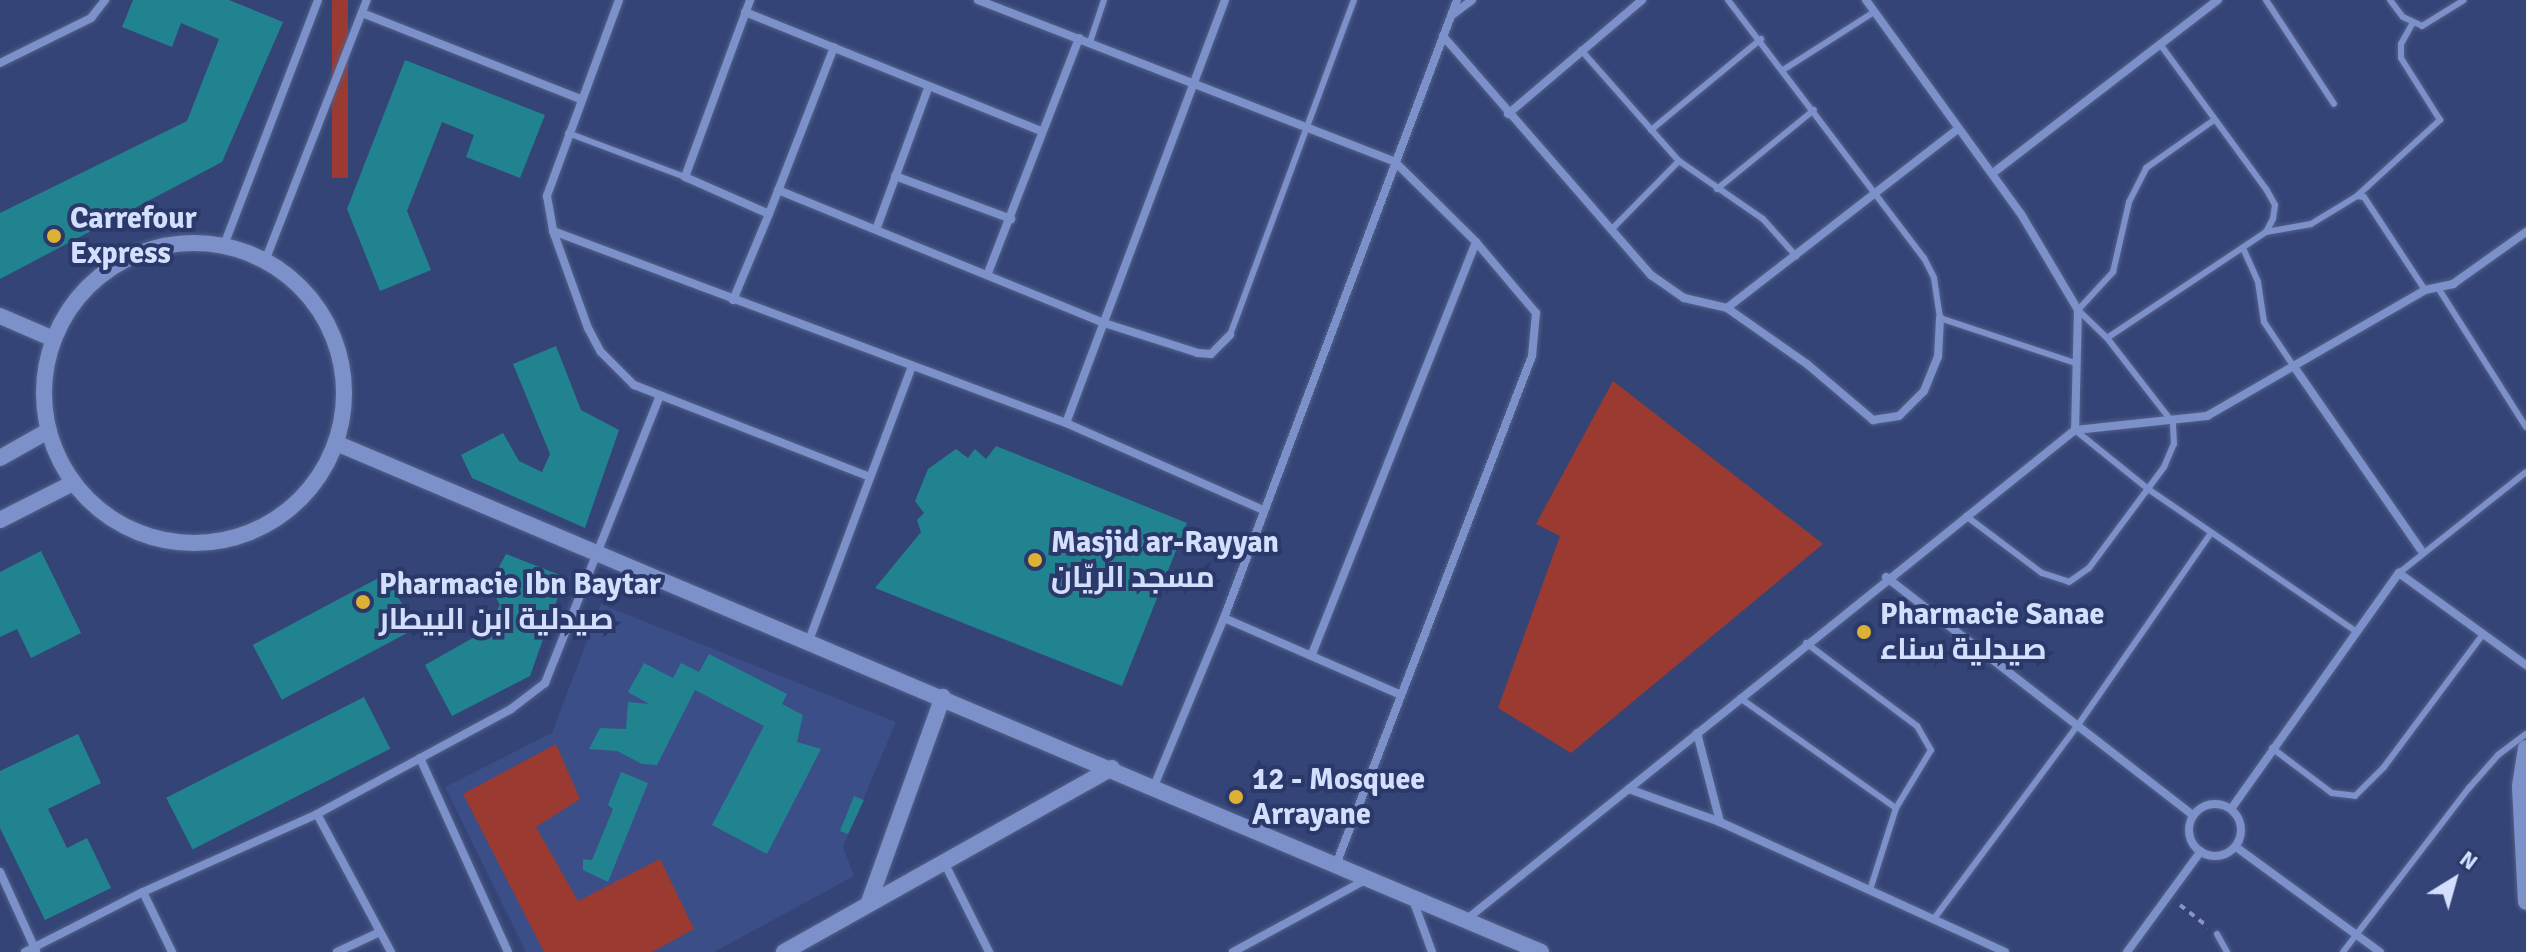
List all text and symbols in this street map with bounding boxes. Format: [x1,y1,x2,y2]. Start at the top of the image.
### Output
place label: Carrefour Express [70,201,197,272]
marker: Carrefour Express [45,227,63,245]
place label: Masjid ar-Rayyan مسجد الريّان [1051,525,1279,596]
marker: Masjid ar-Rayyan مسجد الريّان [1026,551,1044,569]
place label: Pharmacie Ibn Baytar صيدلية ابن البيطار [379,567,661,638]
marker: Pharmacie Ibn Baytar صيدلية ابن البيطار [354,593,372,611]
place label: Pharmacie Sanae صيدلية سناء [1880,597,2104,668]
marker: Pharmacie Sanae صيدلية سناء [1855,623,1873,641]
place label: 12 - Mosquee Arrayane [1252,762,1425,832]
marker: 12 - Mosquee Arrayane [1227,788,1245,806]
north arrow [2414,840,2494,920]
text: N [2455,845,2483,876]

